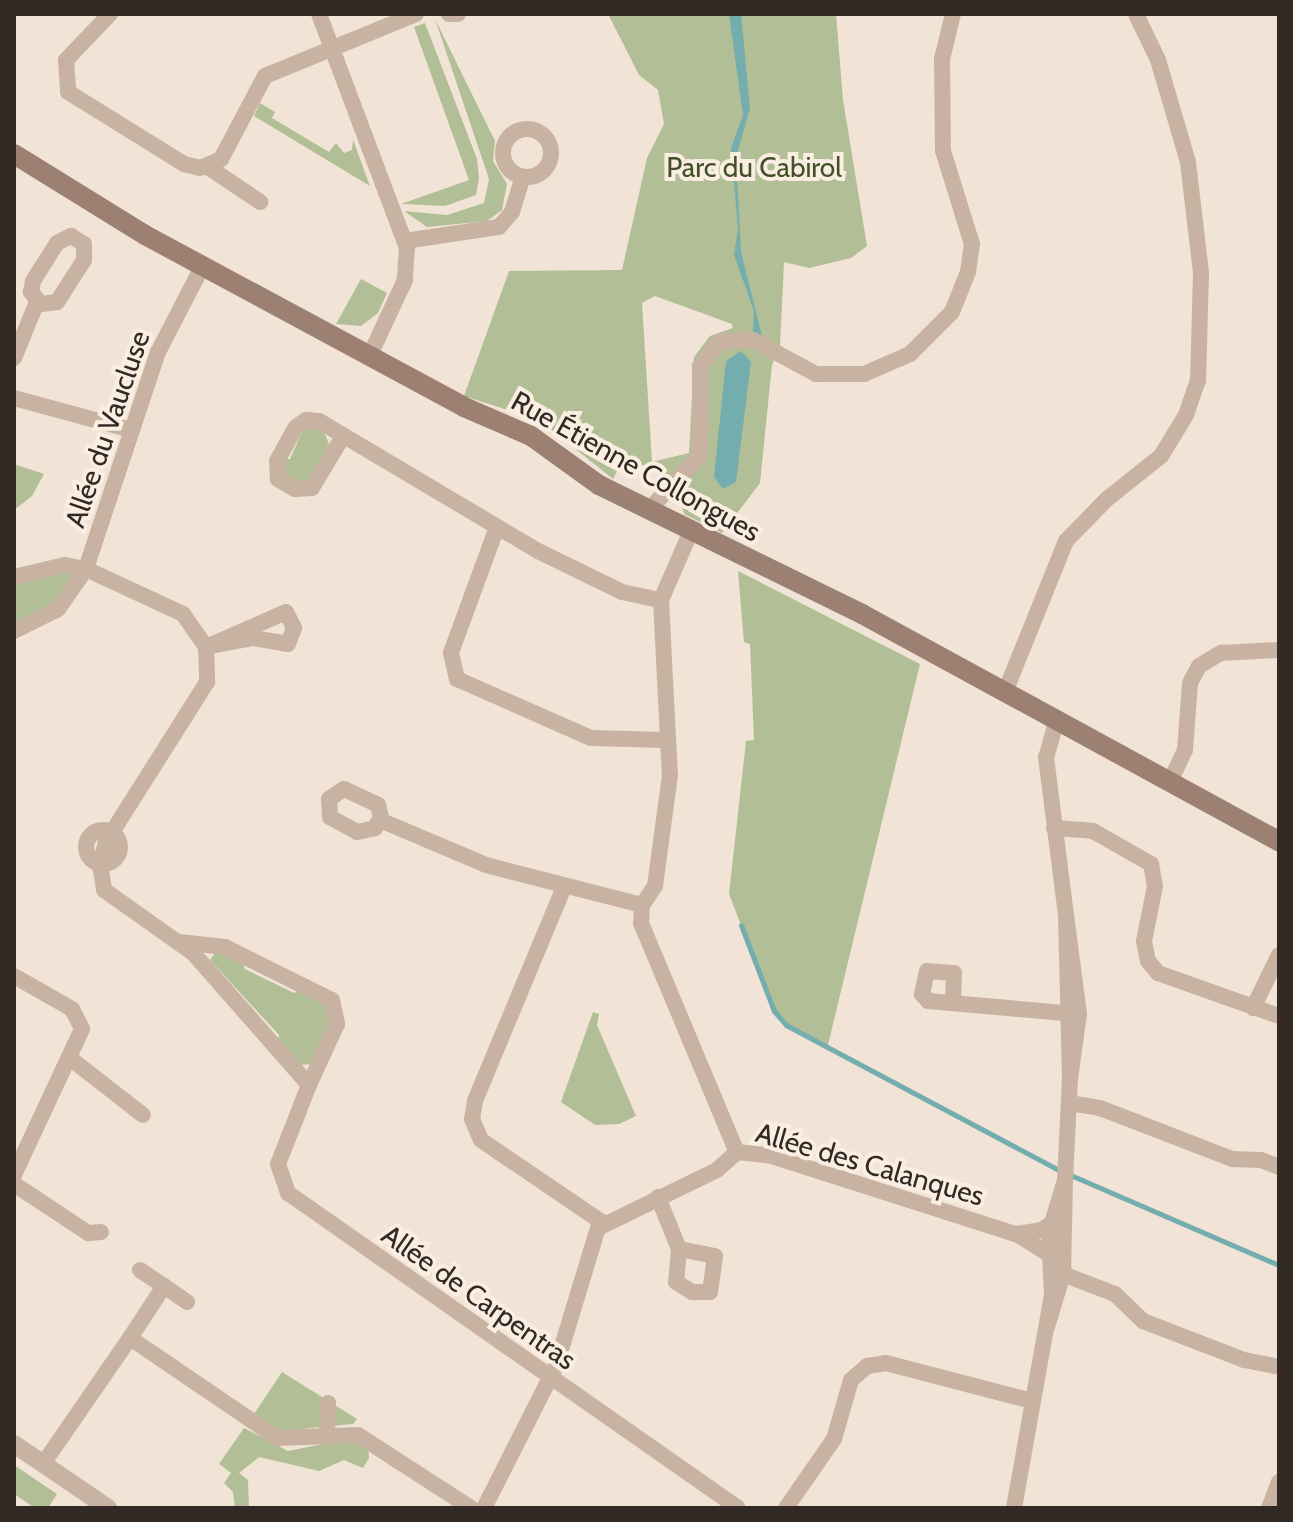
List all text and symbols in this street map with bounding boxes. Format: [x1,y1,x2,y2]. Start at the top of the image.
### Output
park label: Parc du Cabirol [666,150,842,184]
street label: Allée du Vaucluse [58,326,156,532]
street label: Rue Étienne Collongues [506,384,766,548]
street label: Allée des Calanques [752,1115,988,1213]
street label: Allée de Carpentras [375,1217,583,1377]

